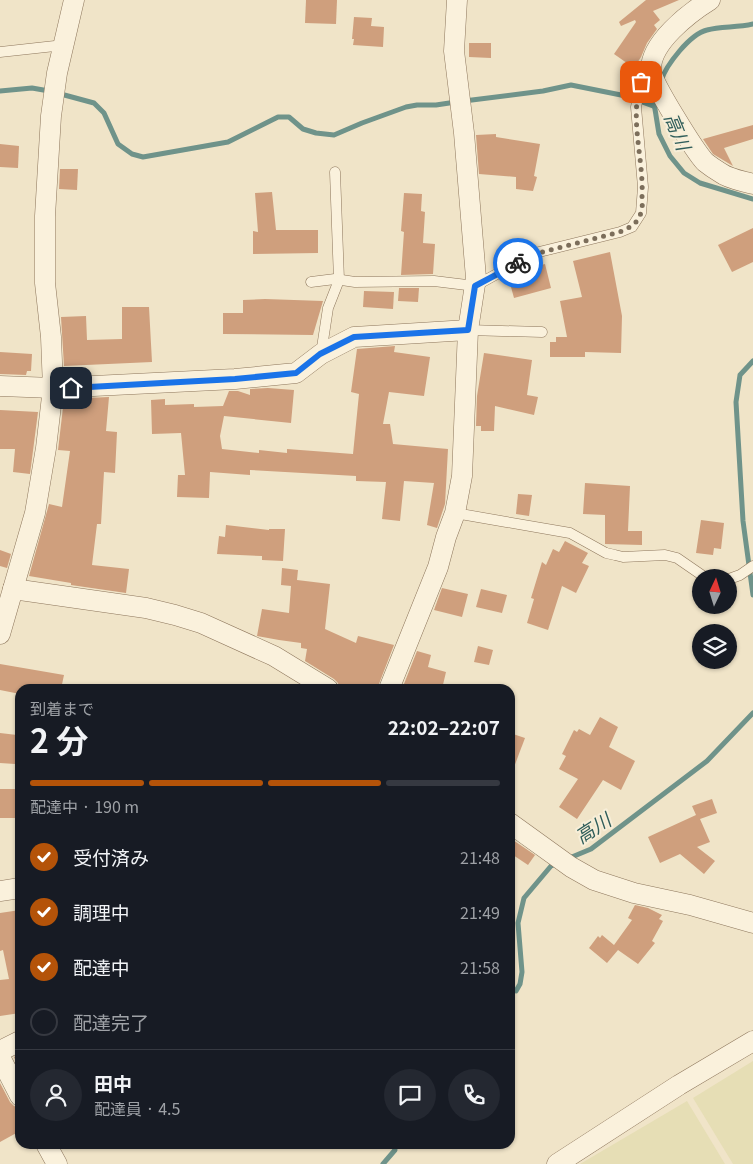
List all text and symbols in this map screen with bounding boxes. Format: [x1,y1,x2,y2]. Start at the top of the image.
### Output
pin [620,61,662,103]
icon: bag [627,68,655,96]
water label: 高川 [659,108,699,156]
courier [493,238,543,288]
icon: bike [504,249,532,277]
pin [50,367,92,409]
icon: home [57,374,85,402]
north arrow [692,569,738,614]
map controls [692,569,737,669]
button: layers [692,624,737,669]
text: 到着まで [30,696,94,720]
text: 22:02–22:07 [388,713,500,740]
text: 2 分 [30,716,88,762]
text: 配達中 · 190 m [30,794,139,818]
water label: 高川 [569,804,617,849]
icon: check [30,843,58,871]
text: 受付済み [73,843,149,870]
text: 21:48 [460,845,500,869]
icon: check [30,898,58,926]
text: 調理中 [73,898,130,925]
text: 21:49 [460,900,500,924]
icon: check [30,953,58,981]
text: 配達中 [73,953,130,980]
text: 21:58 [460,955,500,979]
text: 配達完了 [73,1008,149,1035]
button: person [30,1069,82,1121]
text: 田中 [94,1069,132,1096]
button: chat [384,1069,436,1121]
button: phone [448,1069,500,1121]
text: 配達員 · 4.5 [94,1096,180,1120]

